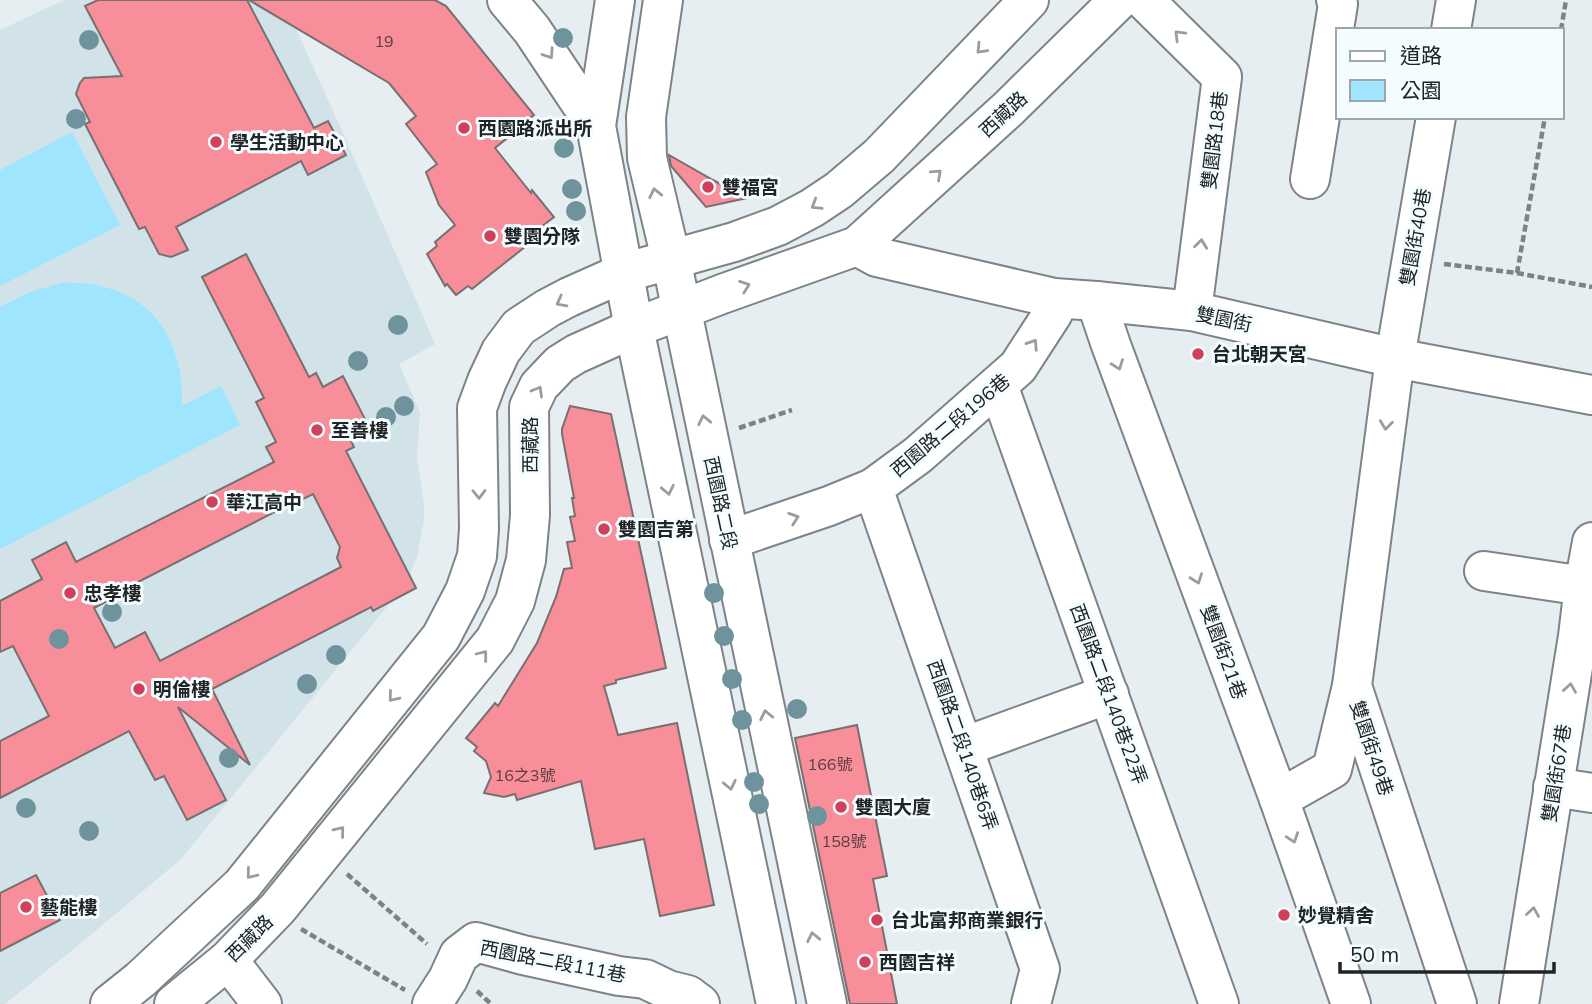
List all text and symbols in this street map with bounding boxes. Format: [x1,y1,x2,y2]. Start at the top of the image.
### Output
legend [1336,28,1564,119]
house number: 19 [374,31,394,51]
one-way arrow [1175,31,1188,44]
one-way arrow [977,41,990,54]
text: 道路 [1400,42,1442,68]
one-way arrow [541,46,553,59]
text: 公園 [1400,77,1442,103]
street label: 西藏路 [974,86,1032,142]
street label: 雙園路18巷 [1196,89,1232,191]
place label: 西園路派出所 [478,116,592,140]
marker: 西園路派出所 [456,120,472,136]
place label: 學生活動中心 [230,130,344,154]
marker: 學生活動中心 [208,134,224,150]
one-way arrow [929,169,942,182]
place label: 雙福宮 [722,175,779,199]
marker: 雙福宮 [700,179,716,195]
street label: 雙園街40巷 [1395,186,1435,288]
one-way arrow [648,187,663,199]
one-way arrow [811,196,824,209]
place label: 雙園分隊 [504,224,580,248]
marker: 雙園分隊 [482,228,498,244]
one-way arrow [1193,238,1208,250]
one-way arrow [738,280,750,294]
one-way arrow [556,293,568,307]
street label: 雙園街 [1194,301,1254,337]
one-way arrow [1025,339,1038,352]
place label: 台北朝天宮 [1212,342,1307,366]
marker: 台北朝天宮 [1190,346,1206,362]
one-way arrow [1110,359,1124,371]
street label: 西園路二段196巷 [886,368,1014,482]
one-way arrow [530,386,543,399]
one-way arrow [697,414,712,426]
street label: 西藏路 [518,416,542,474]
place label: 至善樓 [331,418,388,442]
one-way arrow [1379,419,1394,431]
marker: 至善樓 [309,422,325,438]
street label: 西園路二段 [699,454,743,552]
one-way arrow [660,484,675,496]
one-way arrow [471,489,486,500]
place label: 華江高中 [226,490,302,514]
marker: 華江高中 [204,494,220,510]
one-way arrow [787,512,799,526]
place label: 雙園吉第 [618,517,694,541]
marker: 雙園吉第 [596,521,612,537]
one-way arrow [1189,572,1203,584]
place label: 忠孝樓 [84,581,141,605]
marker: 忠孝樓 [62,585,78,601]
street label: 西園路二段140巷22弄 [1065,601,1153,787]
street label: 雙園街21巷 [1196,601,1252,703]
one-way arrow [475,650,488,663]
street label: 西園路二段140巷6弄 [923,657,1003,833]
place label: 明倫樓 [153,677,210,701]
marker: 明倫樓 [131,681,147,697]
one-way arrow [1562,682,1577,694]
one-way arrow [388,689,401,701]
street label: 雙園街49巷 [1345,697,1399,799]
one-way arrow [759,709,774,721]
street label: 雙園街67巷 [1536,722,1576,824]
house number: 166號 [808,754,852,774]
house number: 16之3號 [495,765,555,785]
one-way arrow [721,779,736,791]
place label: 雙園大廈 [855,795,931,819]
marker: 雙園大廈 [833,799,849,815]
one-way arrow [331,827,344,839]
house number: 158號 [822,831,866,851]
one-way arrow [1285,832,1299,844]
one-way arrow [246,867,259,879]
place label: 藝能樓 [40,895,97,919]
marker: 藝能樓 [18,899,34,915]
place label: 妙覺精舍 [1298,903,1374,927]
one-way arrow [1525,906,1540,918]
marker: 妙覺精舍 [1276,907,1292,923]
place label: 台北富邦商業銀行 [891,908,1043,932]
street label: 西藏路 [220,909,278,967]
marker: 台北富邦商業銀行 [869,912,885,928]
scale bar [1340,930,1554,974]
one-way arrow [806,931,821,943]
street label: 西園路二段111巷 [478,935,628,987]
text: 50 m [1350,941,1399,967]
place label: 西園吉祥 [879,950,955,974]
marker: 西園吉祥 [857,954,873,970]

